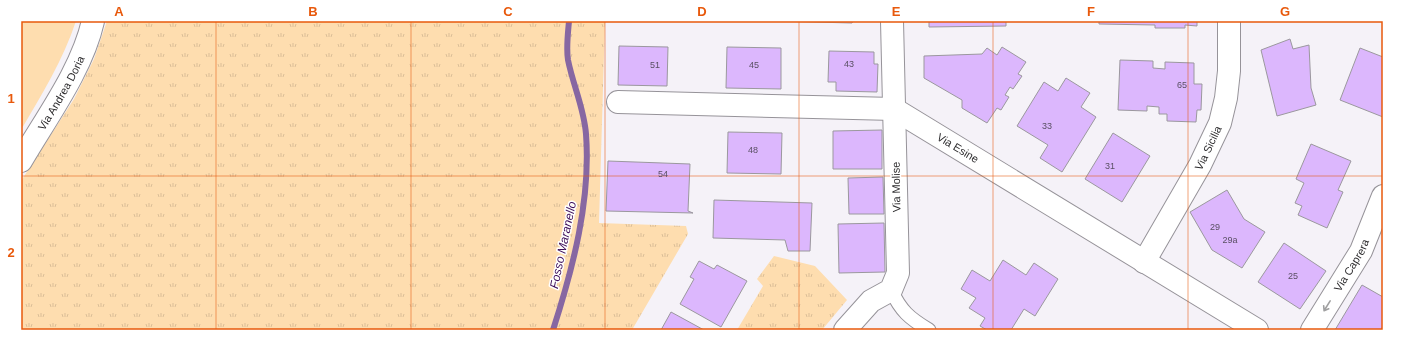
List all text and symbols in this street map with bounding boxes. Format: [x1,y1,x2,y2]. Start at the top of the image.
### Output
text: A [114,4,124,19]
text: B [308,4,318,19]
text: C [503,4,513,19]
text: D [697,4,707,19]
text: E [892,4,901,19]
text: F [1087,4,1095,19]
text: G [1280,4,1290,19]
street label: Via Andrea Doria [35,53,87,132]
house number: 43 [844,59,854,69]
house number: 51 [650,60,660,70]
house number: 45 [749,60,759,70]
house number: 65 [1177,80,1187,90]
text: 1 [7,91,15,106]
house number: 33 [1042,121,1052,131]
street label: Via Sicilia [1192,123,1224,172]
street label: Via Esine [935,131,981,165]
house number: 48 [748,145,758,155]
house number: 31 [1105,161,1115,171]
street label: Via Molise [890,162,902,212]
house number: 54 [658,169,668,179]
water label: Fosso Maranello [547,200,579,290]
house number: 29 [1210,222,1220,232]
house number: 29a [1222,235,1238,245]
street label: Via Caprera [1332,237,1371,293]
text: 2 [7,245,15,260]
house number: 25 [1288,271,1298,281]
one-way arrow [1323,300,1332,311]

